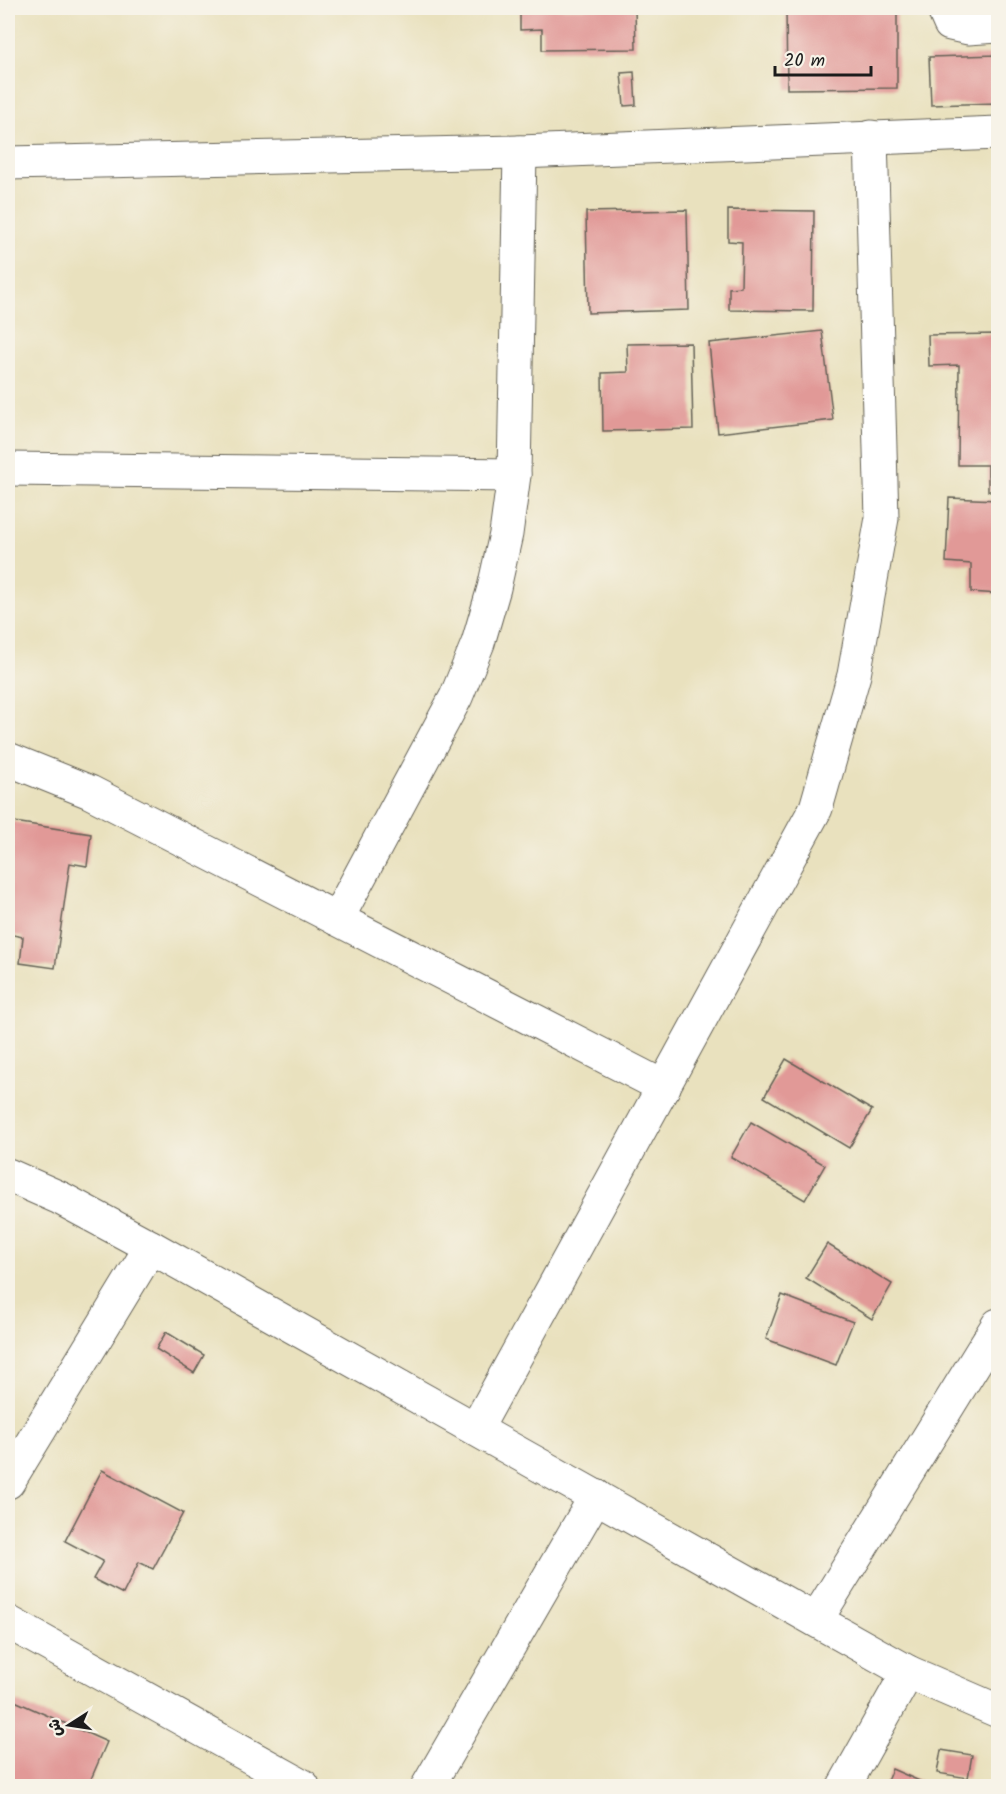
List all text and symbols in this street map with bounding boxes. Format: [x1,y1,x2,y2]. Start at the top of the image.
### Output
scale bar [775,39,871,77]
text: 20 m [784,47,825,76]
north arrow [39,1695,99,1755]
text: ش [42,1717,70,1739]

